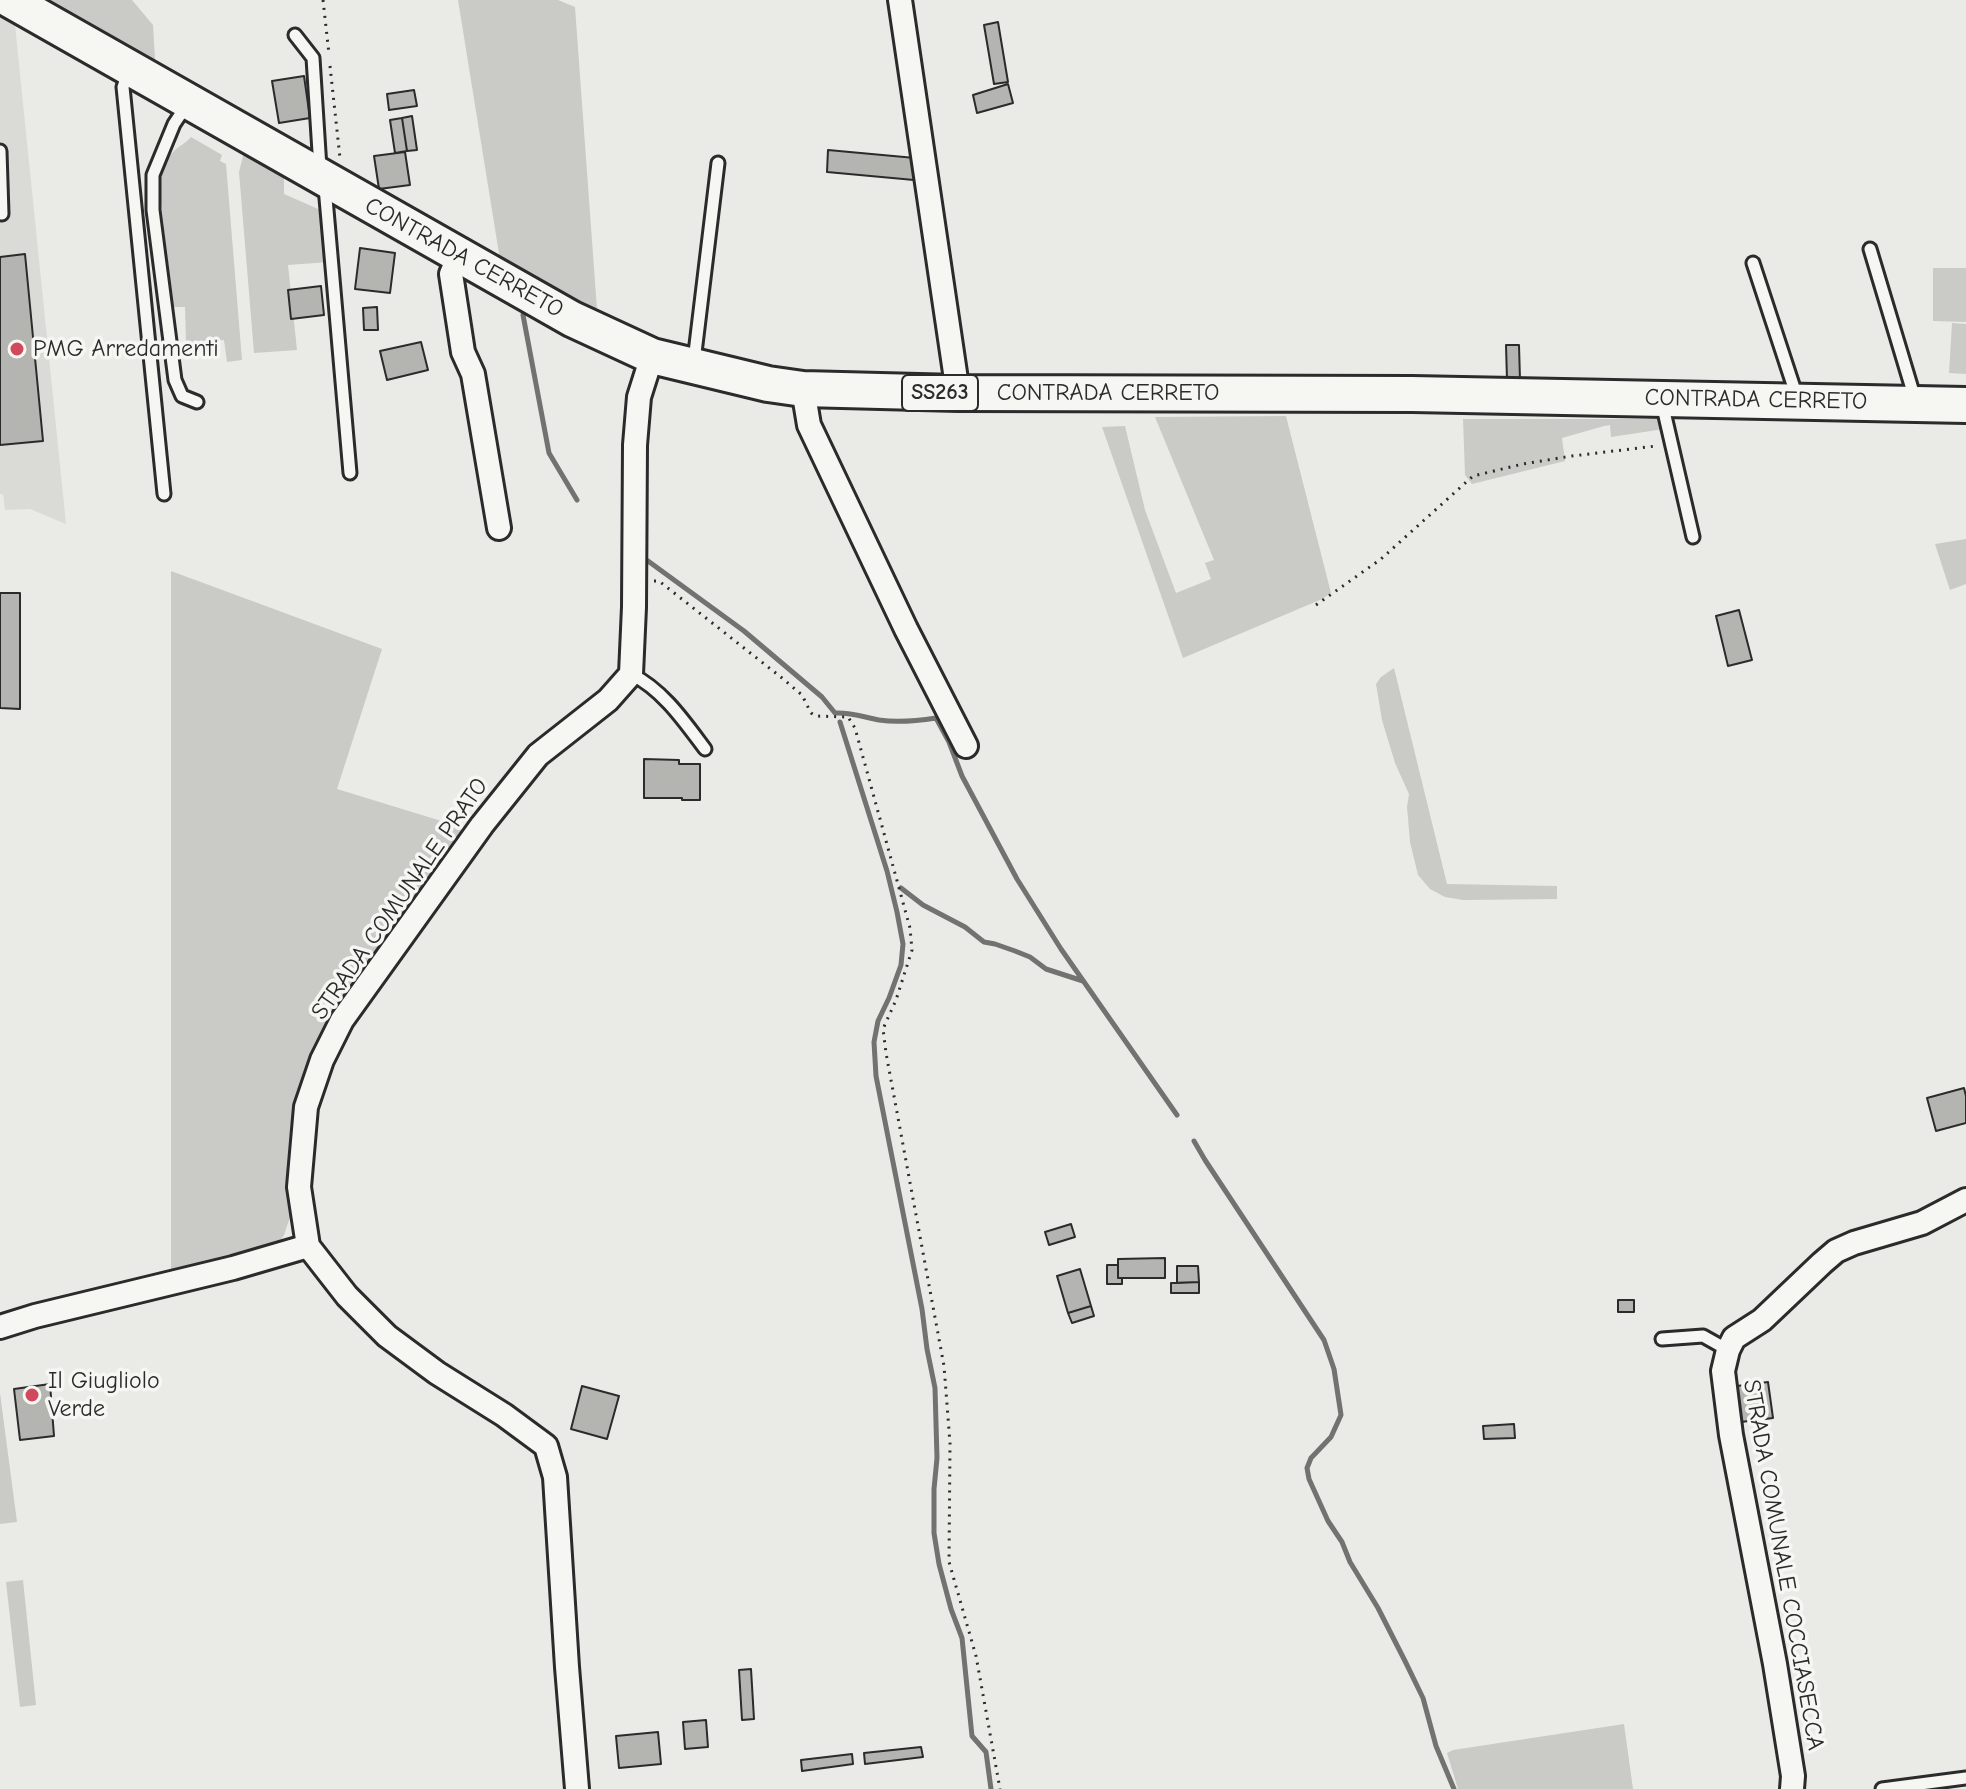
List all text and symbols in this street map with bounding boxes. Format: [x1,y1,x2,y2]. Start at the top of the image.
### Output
street label: CONTRADA CERRETO [360,191,568,325]
place label: PMG Arredamenti [33,335,219,363]
marker: PMG Arredamenti [8,340,26,358]
road number: SS263 [902,375,978,411]
street label: CONTRADA CERRETO [997,379,1219,407]
street label: CONTRADA CERRETO [1644,384,1868,416]
street label: STRADA COMUNALE PRATO [305,773,495,1025]
place label: Il Giugliolo Verde [48,1367,160,1423]
street label: STRADA COMUNALE COCCIASECCA [1736,1377,1830,1753]
marker: Il Giugliolo Verde [23,1386,41,1404]

